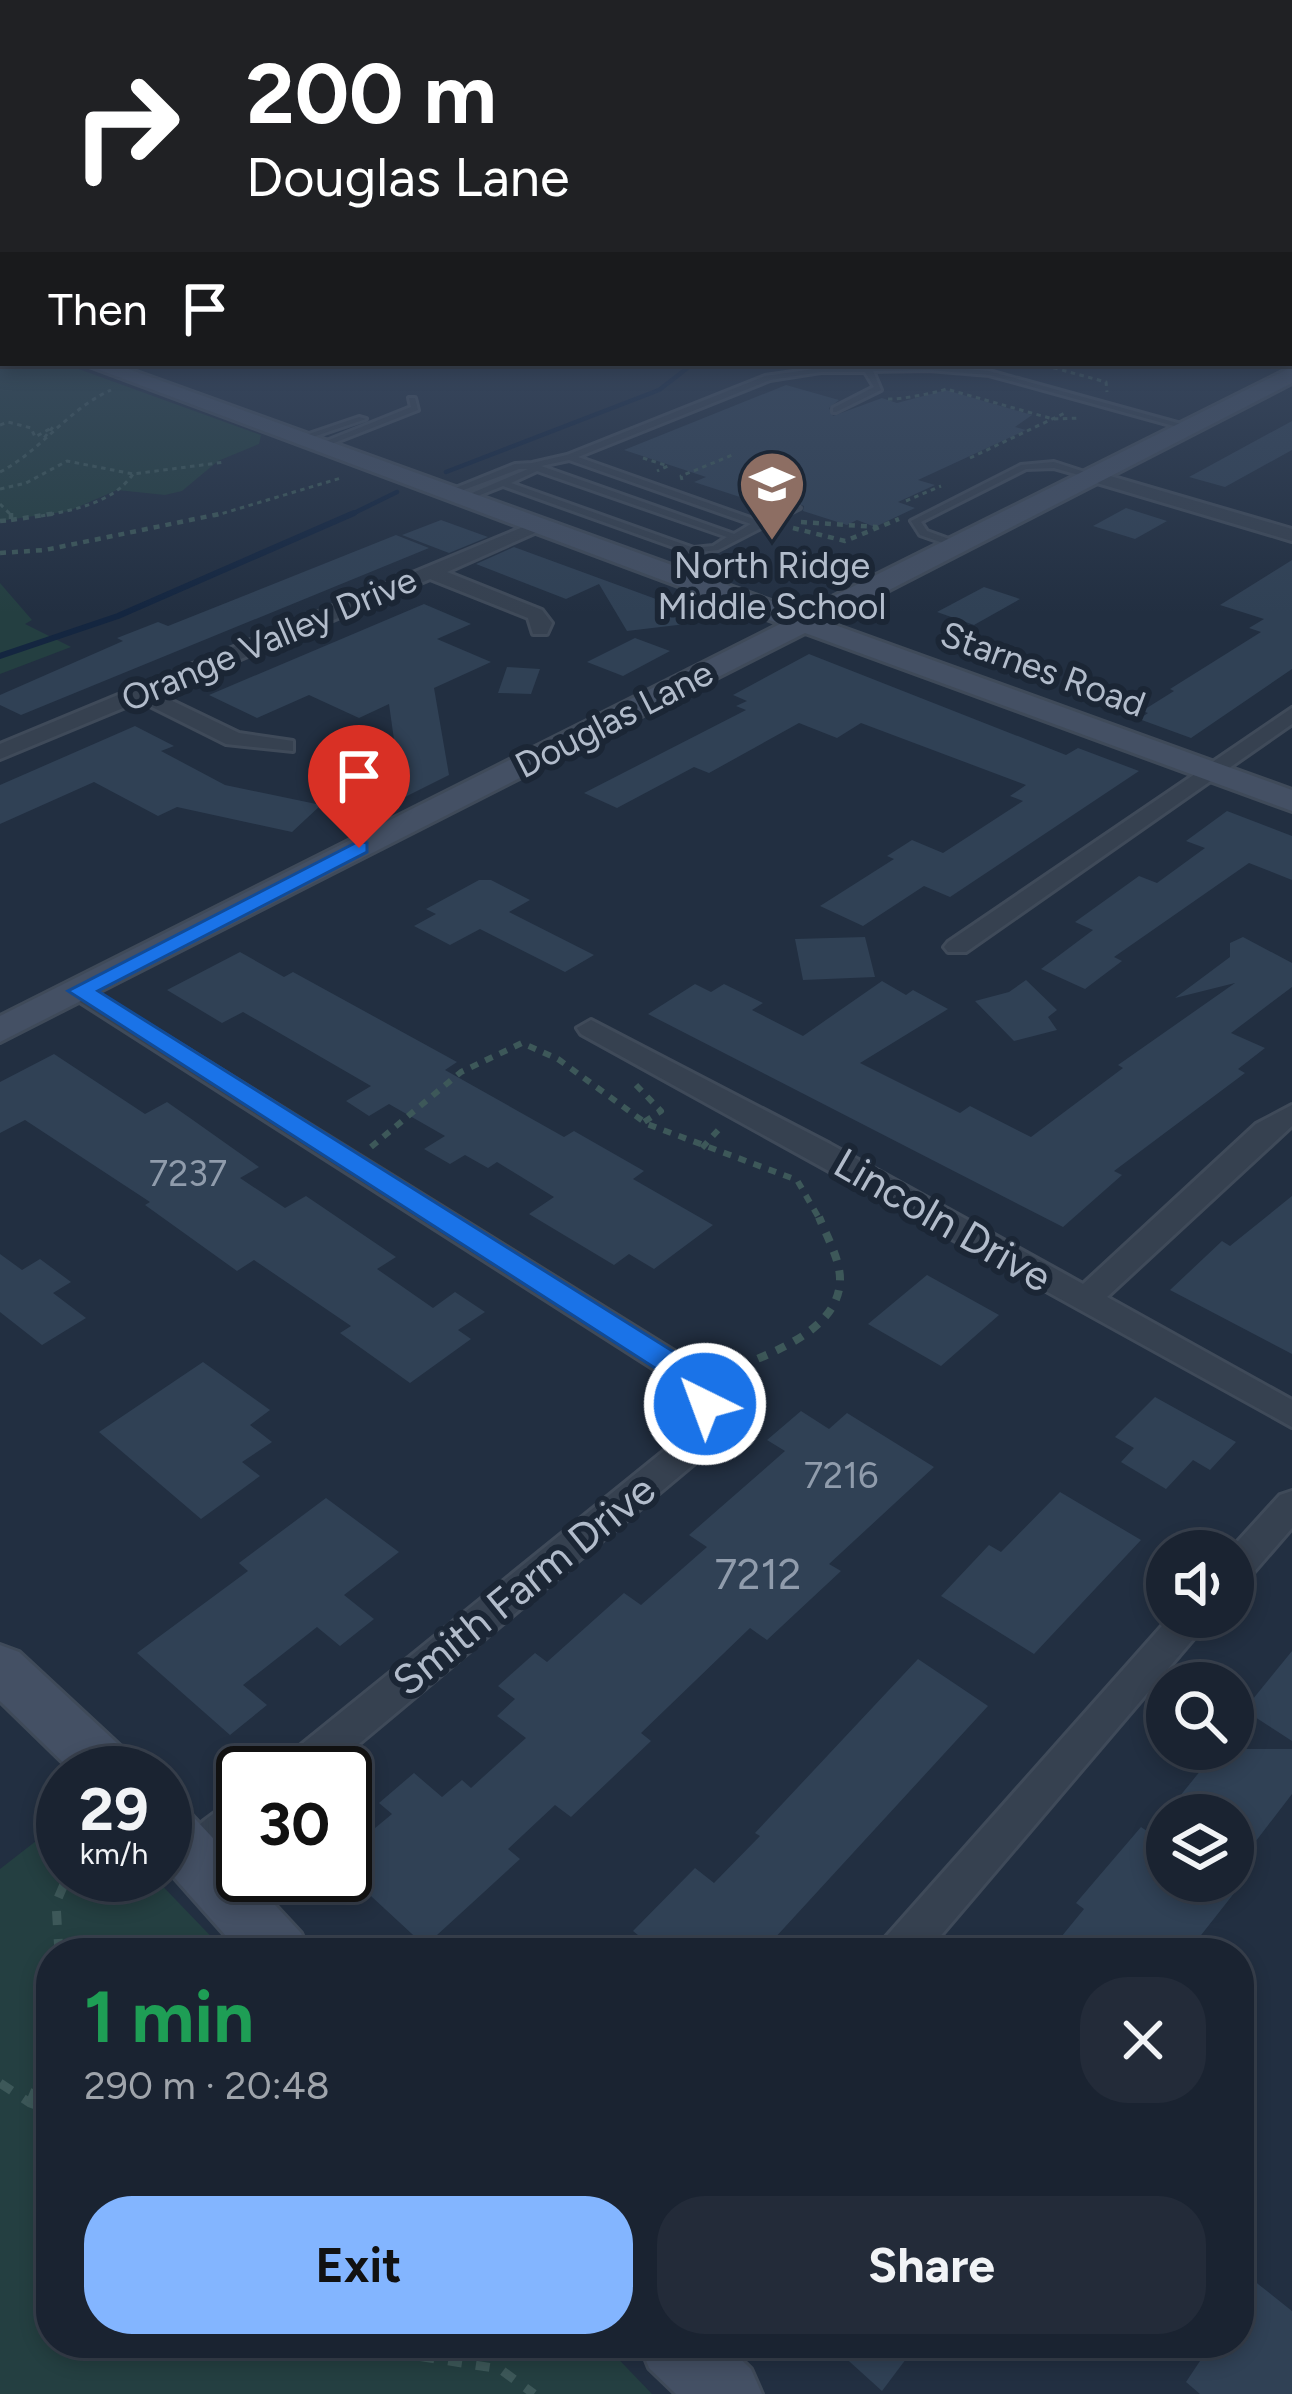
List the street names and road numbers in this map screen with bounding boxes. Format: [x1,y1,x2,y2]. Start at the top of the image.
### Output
street label: Orange Valley Drive [115,557,423,721]
street label: Starnes Road [935,612,1151,726]
street label: Douglas Lane [508,651,720,787]
street label: Lincoln Drive [825,1137,1061,1303]
street label: Smith Farm Drive [383,1464,665,1706]

